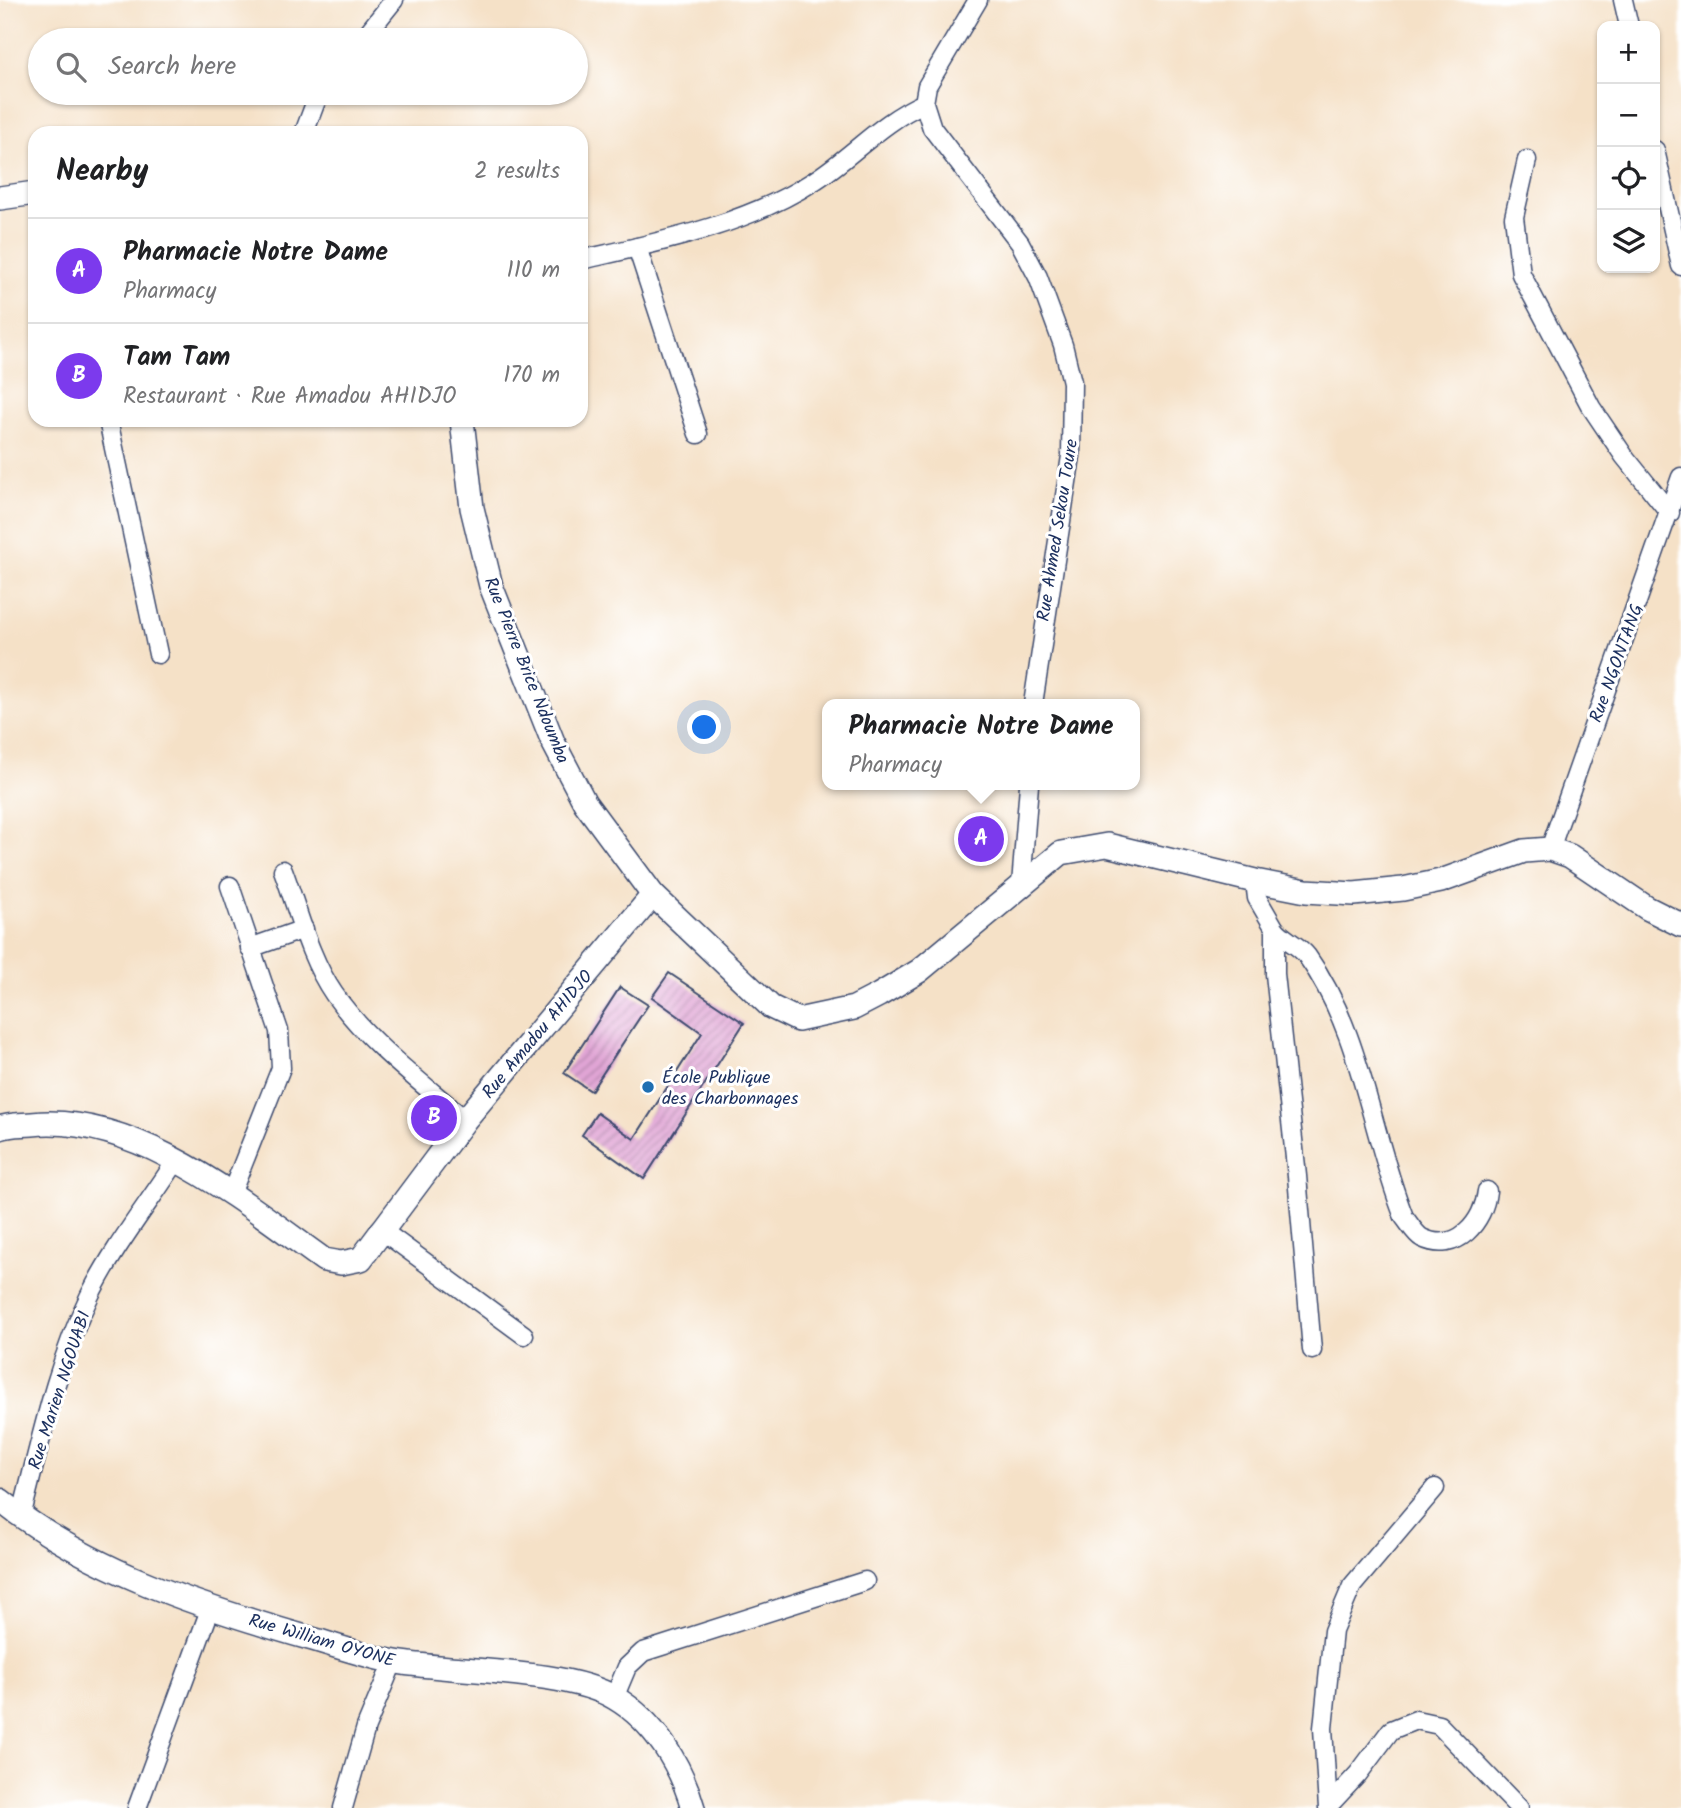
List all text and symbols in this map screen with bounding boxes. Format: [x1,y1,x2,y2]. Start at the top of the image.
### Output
map controls [1597,21,1660,273]
button: + [1597,21,1660,84]
search box [28,28,588,105]
text: Search here [108,46,236,88]
icon: search [52,48,90,86]
button: − [1597,84,1660,147]
button: locate [1597,147,1660,210]
text: Nearby [56,148,148,196]
text: 2 results [474,154,560,190]
button: layers [1597,210,1660,273]
text: Pharmacie Notre Dame [123,232,388,274]
text: A [72,253,86,289]
text: 110 m [507,253,560,289]
text: Pharmacy [123,274,216,310]
text: Tam Tam [123,337,230,379]
text: B [72,358,86,394]
text: 170 m [503,358,560,394]
text: Restaurant · Rue Amadou AHIDJO [123,379,456,415]
street label: Rue Ahmed Sekou Toure [1030,437,1087,624]
street label: Rue Pierre Brice Ndoumba [475,573,576,768]
street label: Rue NGONTANG [1582,600,1652,727]
popup [822,699,1140,790]
text: Pharmacie Notre Dame [849,706,1113,748]
your location [687,710,721,744]
text: Pharmacy [849,748,942,784]
pin: A [958,813,1004,865]
street label: Rue Amadou AHIDJO [475,964,601,1106]
place label: École Publique des Charbonnages [662,1064,799,1114]
marker: École Publique des Charbonnages [640,1079,656,1095]
pin: B [411,1092,457,1144]
street label: Rue Marien NGOUABI [21,1307,100,1474]
street label: Rue William OYONE [245,1607,399,1676]

